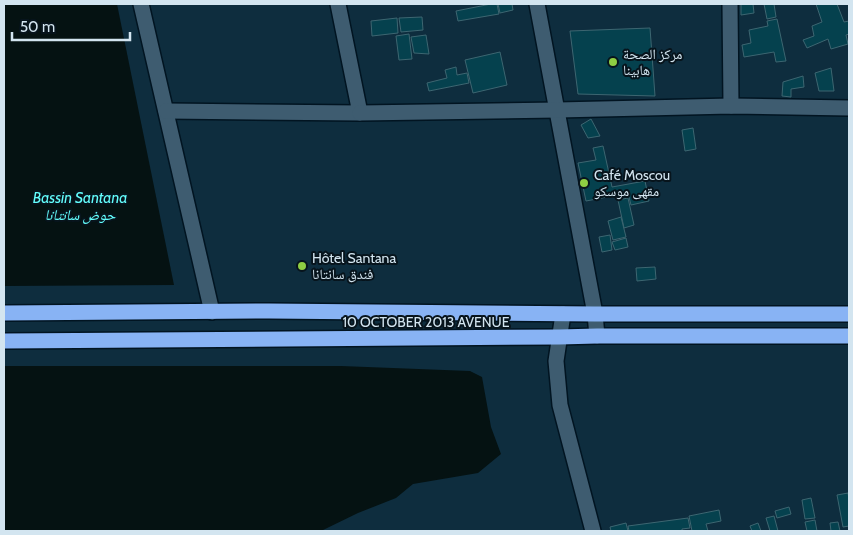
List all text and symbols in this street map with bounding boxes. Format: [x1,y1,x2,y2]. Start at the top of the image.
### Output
scale bar [12,10,130,42]
text: 50 m [20,18,55,36]
place label: مركز الصحة هابينا [623,45,683,79]
marker: مركز الصحة هابينا [607,56,619,68]
place label: Café Moscou مقهى موسكو [594,166,670,200]
marker: Café Moscou مقهى موسكو [578,177,590,189]
water label: Bassin Santana حوض سانتانا [33,189,127,224]
place label: Hôtel Santana فندق سانتانا [312,249,396,283]
marker: Hôtel Santana فندق سانتانا [296,260,308,272]
street label: 10 OCTOBER 2013 AVENUE [343,313,510,331]

